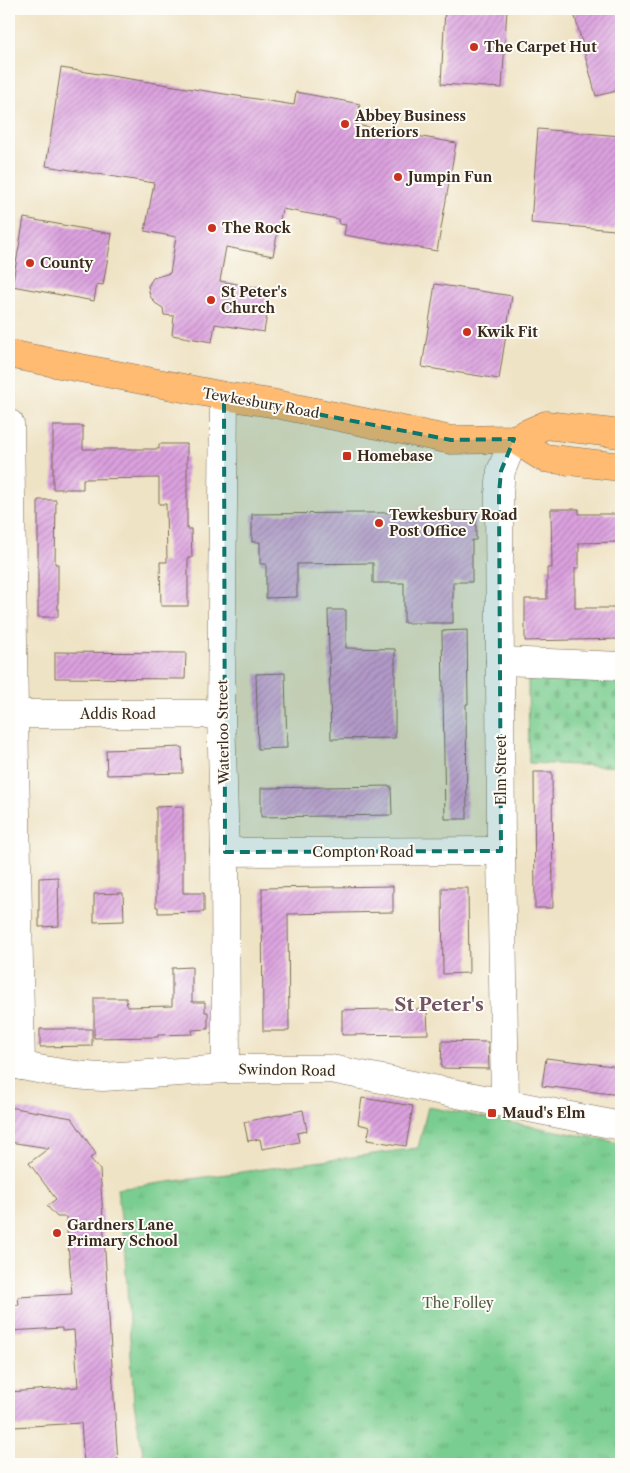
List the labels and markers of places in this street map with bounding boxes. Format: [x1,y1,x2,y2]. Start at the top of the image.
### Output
place label: The Carpet Hut [484,38,597,56]
marker: The Carpet Hut [468,41,480,53]
place label: Abbey Business Interiors [354,107,466,141]
marker: Abbey Business Interiors [339,118,351,130]
place label: Jumpin Fun [405,168,493,186]
marker: Jumpin Fun [392,171,404,183]
place label: The Rock [222,219,292,237]
marker: The Rock [206,222,218,234]
place label: County [40,254,94,272]
marker: County [24,257,36,269]
place label: St Peter's Church [221,283,287,317]
marker: St Peter's Church [205,294,217,306]
place label: Kwik Fit [477,323,538,341]
marker: Kwik Fit [461,326,473,338]
place label: Homebase [357,447,433,465]
marker: Homebase [341,450,353,462]
place label: Tewkesbury Road Post Office [389,506,518,540]
marker: Tewkesbury Road Post Office [373,517,385,529]
place label: Maud's Elm [502,1104,585,1122]
marker: Maud's Elm [486,1107,498,1119]
place label: Gardners Lane Primary School [67,1216,178,1250]
marker: Gardners Lane Primary School [51,1227,63,1239]

